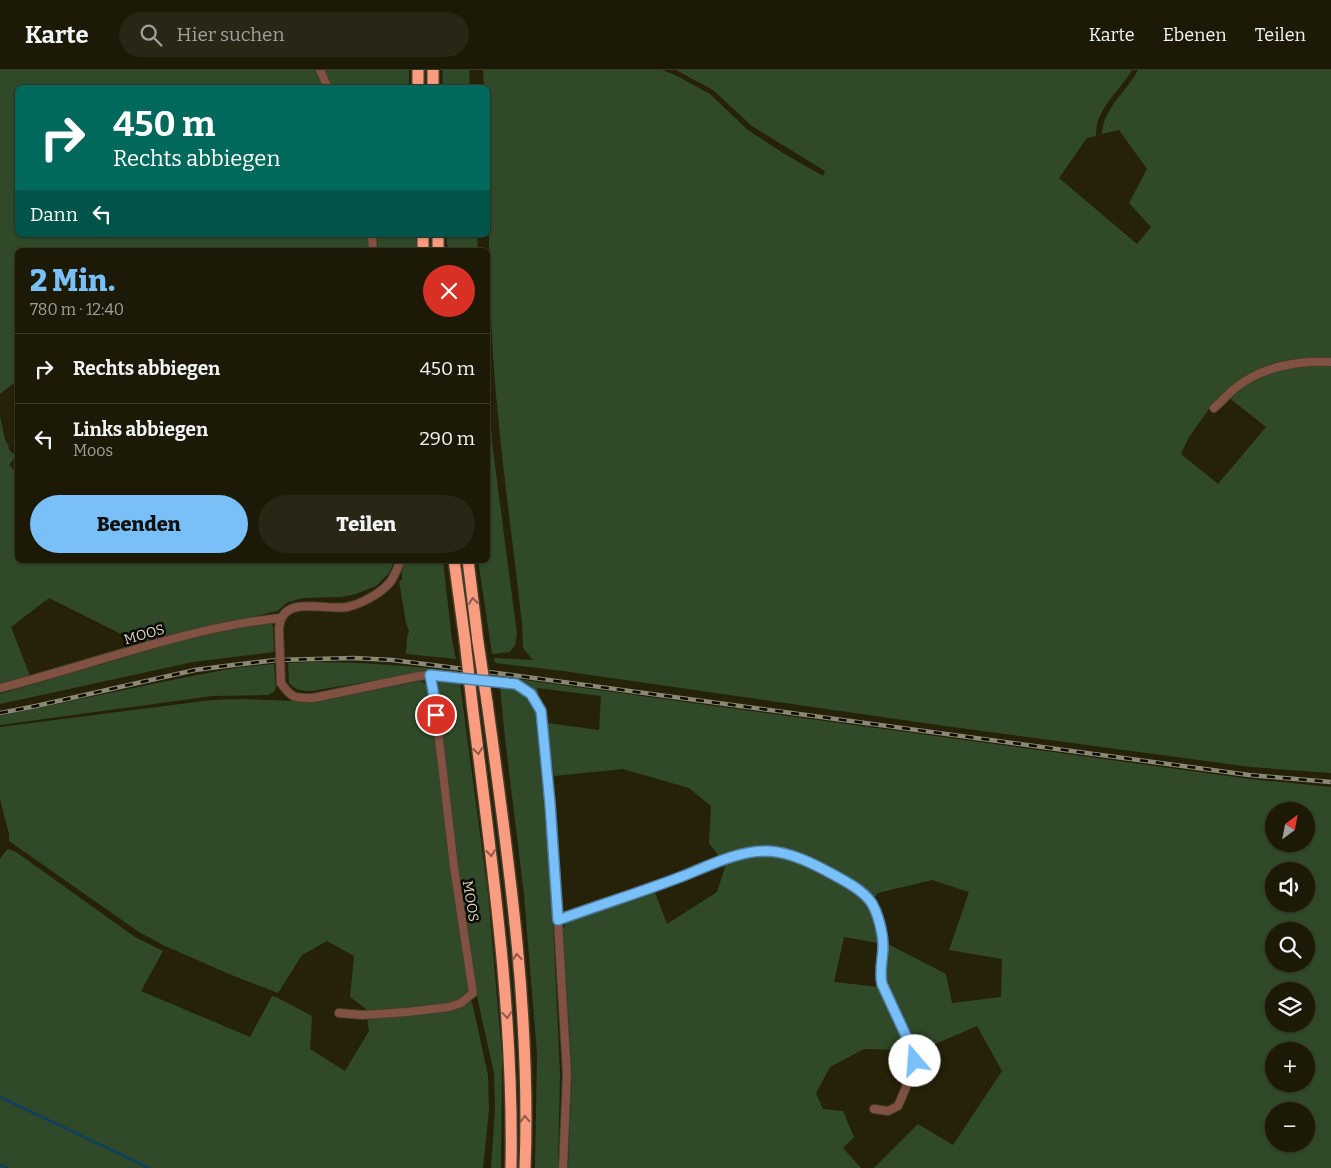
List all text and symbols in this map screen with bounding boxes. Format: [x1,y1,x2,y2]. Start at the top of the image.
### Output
search box [119,12,469,57]
text: Karte [25,21,89,49]
icon: search [137,21,165,49]
text: Hier suchen [177,23,284,46]
text: Karte [1089,24,1135,46]
text: Ebenen [1163,24,1227,46]
text: Teilen [1255,24,1306,46]
text: 450 m [113,103,215,145]
icon: right [30,105,95,170]
text: Rechts abbiegen [113,145,280,172]
icon: left [88,200,116,228]
text: Dann [30,203,78,226]
text: 2 Min. [30,263,115,299]
button: close [423,265,475,317]
text: 780 m · 12:40 [30,300,124,319]
icon: right [30,355,58,383]
text: Rechts abbiegen [73,357,220,380]
text: 450 m [420,357,475,380]
text: Links abbiegen [73,418,208,441]
icon: left [30,425,58,453]
text: 290 m [419,427,475,450]
text: Moos [73,441,113,460]
button: Beenden [30,495,248,553]
button: Teilen [258,495,475,553]
one-way arrow [468,597,479,605]
street label: MOOS [122,621,166,648]
pin [415,694,457,736]
icon: arrive [422,701,450,729]
one-way arrow [472,747,483,755]
north arrow [1265,802,1315,852]
map controls [1265,802,1315,1152]
one-way arrow [485,849,496,857]
button: sound [1265,862,1315,912]
street label: MOOS [459,879,482,923]
button: search [1265,922,1315,972]
one-way arrow [512,953,523,961]
button: layers [1265,982,1315,1032]
one-way arrow [501,1011,512,1019]
position arrow [888,1034,940,1086]
button: + [1265,1042,1315,1092]
button: − [1265,1102,1315,1152]
one-way arrow [520,1115,530,1123]

